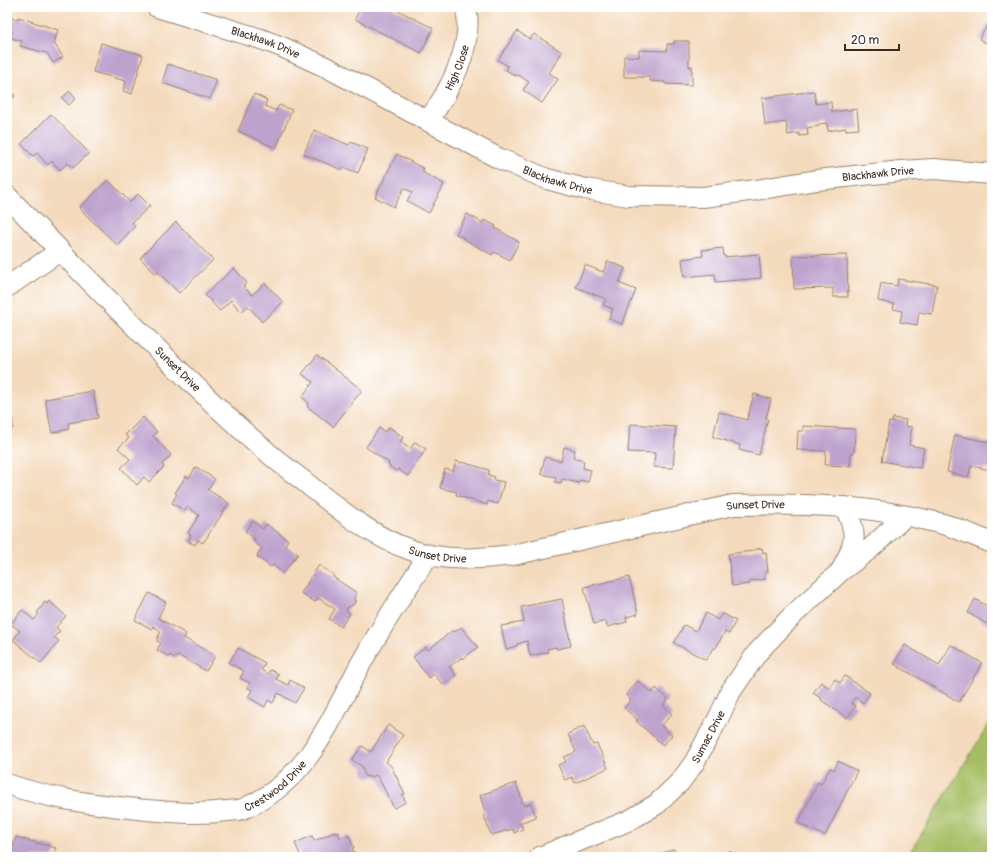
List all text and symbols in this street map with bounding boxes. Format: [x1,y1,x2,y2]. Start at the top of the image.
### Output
street label: Blackhawk Drive [229,24,302,61]
scale bar [845,26,899,52]
text: 20 m [851,33,880,48]
street label: High Close [442,43,472,93]
street label: Blackhawk Drive [521,163,594,197]
street label: Blackhawk Drive [841,164,915,184]
street label: Sunset Drive [152,344,204,394]
street label: Sunset Drive [725,498,785,513]
street label: Sunset Drive [407,543,467,565]
street label: Sumac Drive [689,708,728,765]
street label: Crestwood Drive [242,757,309,814]

